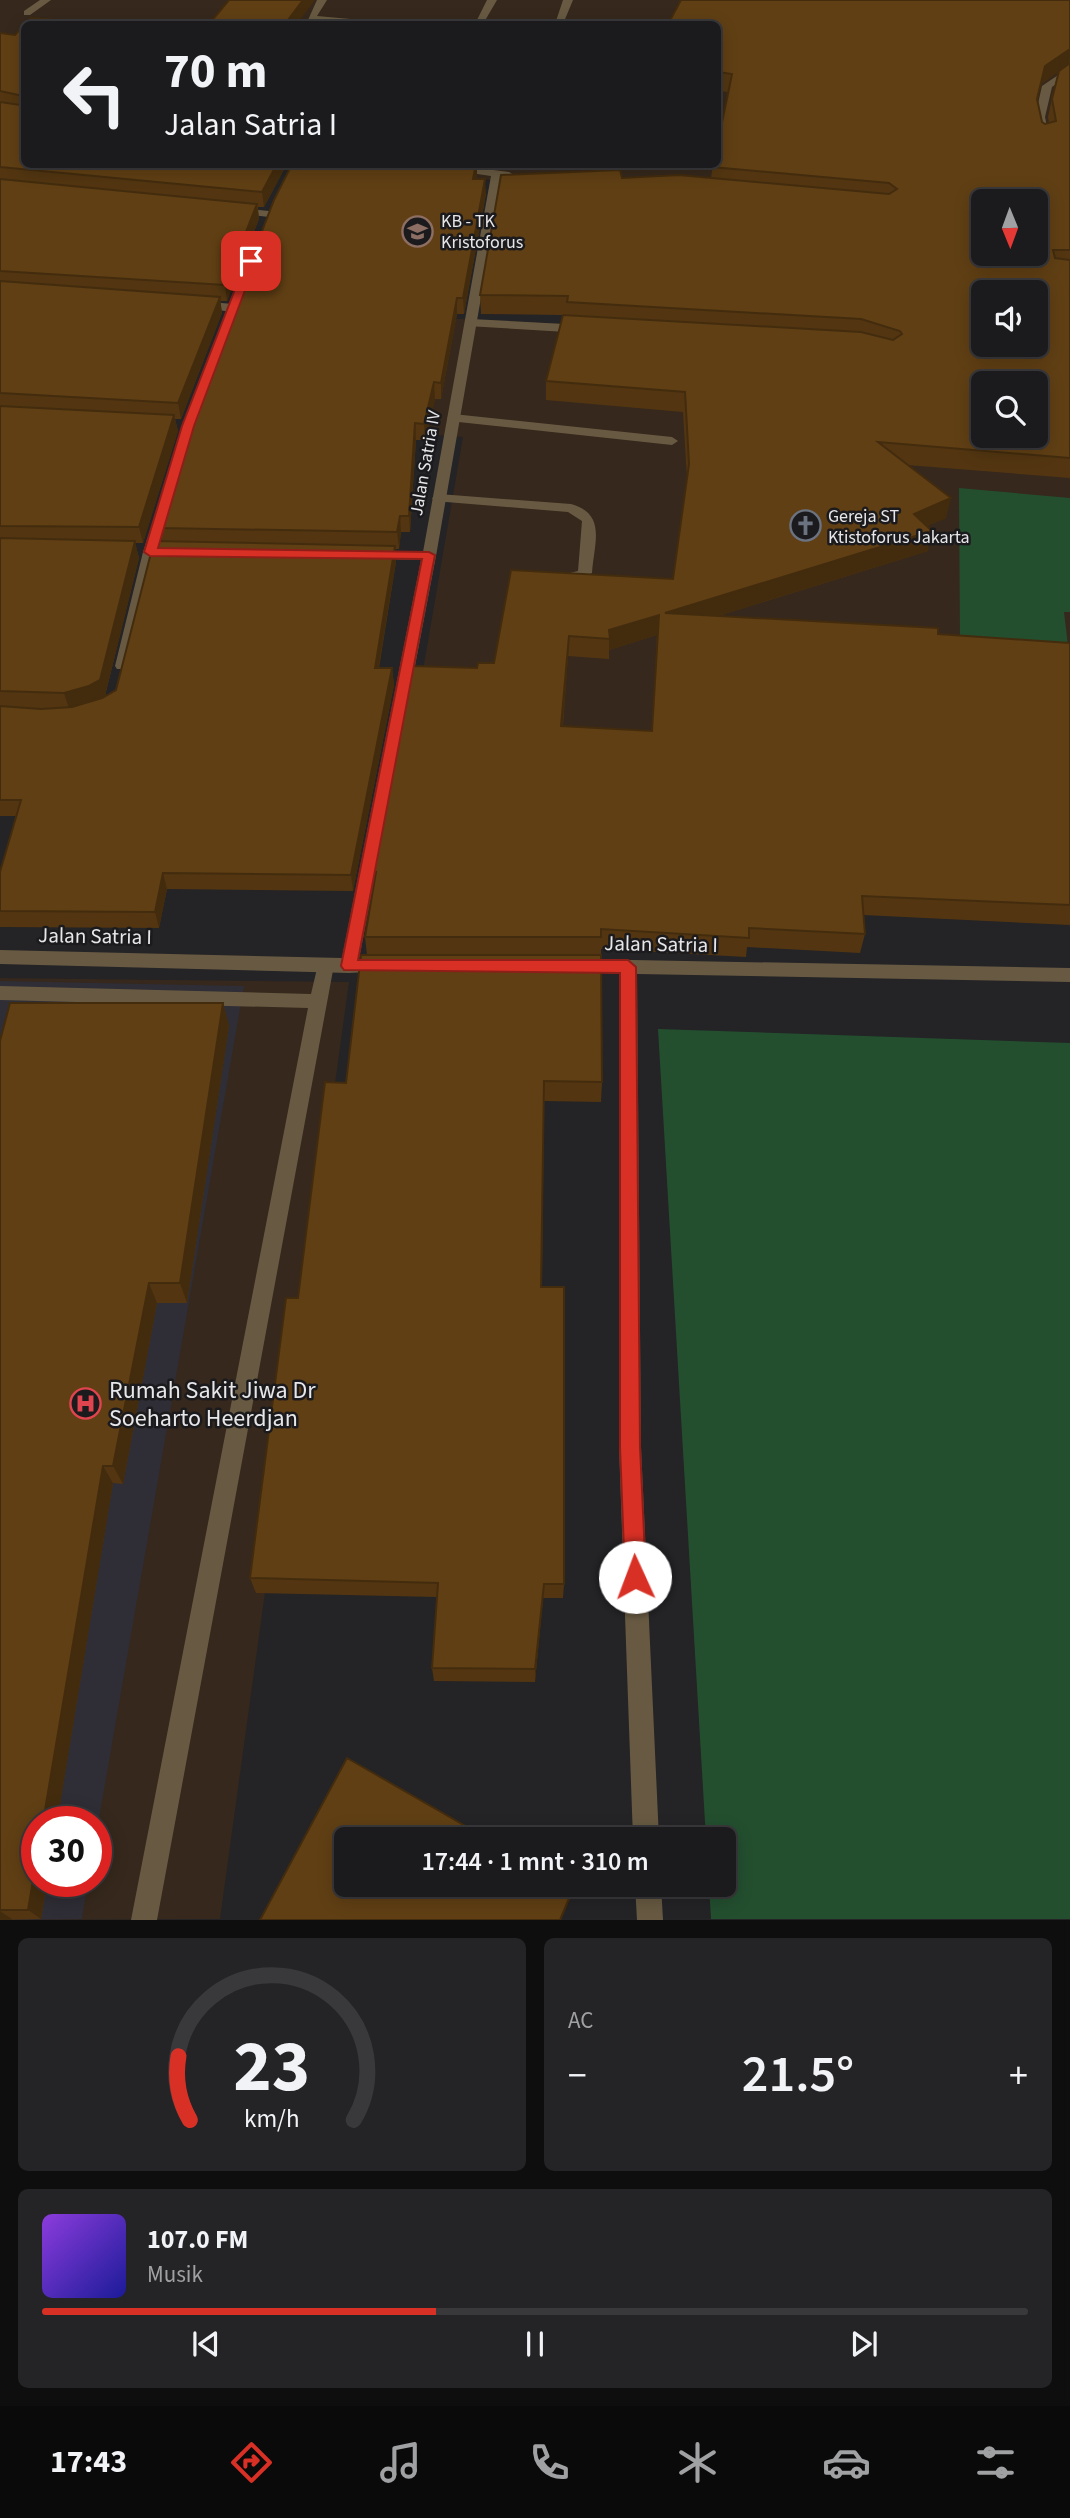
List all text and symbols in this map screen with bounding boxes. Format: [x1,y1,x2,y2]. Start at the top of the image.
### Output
text: 70 m [164,37,268,107]
icon: left [49,49,140,140]
text: Jalan Satria I [164,102,337,148]
north arrow [971,189,1048,266]
map controls [971,189,1048,448]
place label: KB - TK Kristoforus [441,209,523,255]
school or university icon: KB - TK Kristoforus [401,214,435,248]
pin [221,231,281,291]
icon: arrive [232,242,270,280]
button: sound [971,280,1048,357]
button: search [971,371,1048,448]
street label: Jalan Satria IV [404,408,447,518]
place label: Gereja ST Ktistoforus Jakarta [828,504,970,550]
church icon: Gereja ST Ktistoforus Jakarta [788,509,822,543]
street label: Jalan Satria I [38,920,152,952]
street label: Jalan Satria I [604,928,718,960]
place label: Rumah Sakit Jiwa Dr Soeharto Heerdjan [109,1373,316,1436]
hospital icon: Rumah Sakit Jiwa Dr Soeharto Heerdjan [69,1387,103,1421]
position arrow [598,1540,672,1614]
speed limit sign: 30 [21,1806,112,1897]
text: 17:44 · 1 mnt · 310 m [421,1843,649,1880]
text: AC [568,2004,593,2037]
text: 23 [234,2016,310,2120]
text: 21.5° [742,2038,854,2112]
text: − [568,2049,587,2103]
text: + [1009,2049,1028,2103]
text: km/h [244,2101,300,2137]
text: 107.0 FM [147,2221,248,2258]
text: Musik [147,2258,203,2291]
icon: previous [187,2325,225,2363]
icon: pause [516,2325,554,2363]
icon: next [845,2325,883,2363]
icon: directions [227,2438,276,2487]
icon: music [376,2438,425,2487]
icon: phone [525,2438,574,2487]
icon: climate [673,2438,722,2487]
icon: car [822,2438,871,2487]
icon: filters [971,2438,1020,2487]
text: 17:43 [50,2439,127,2485]

